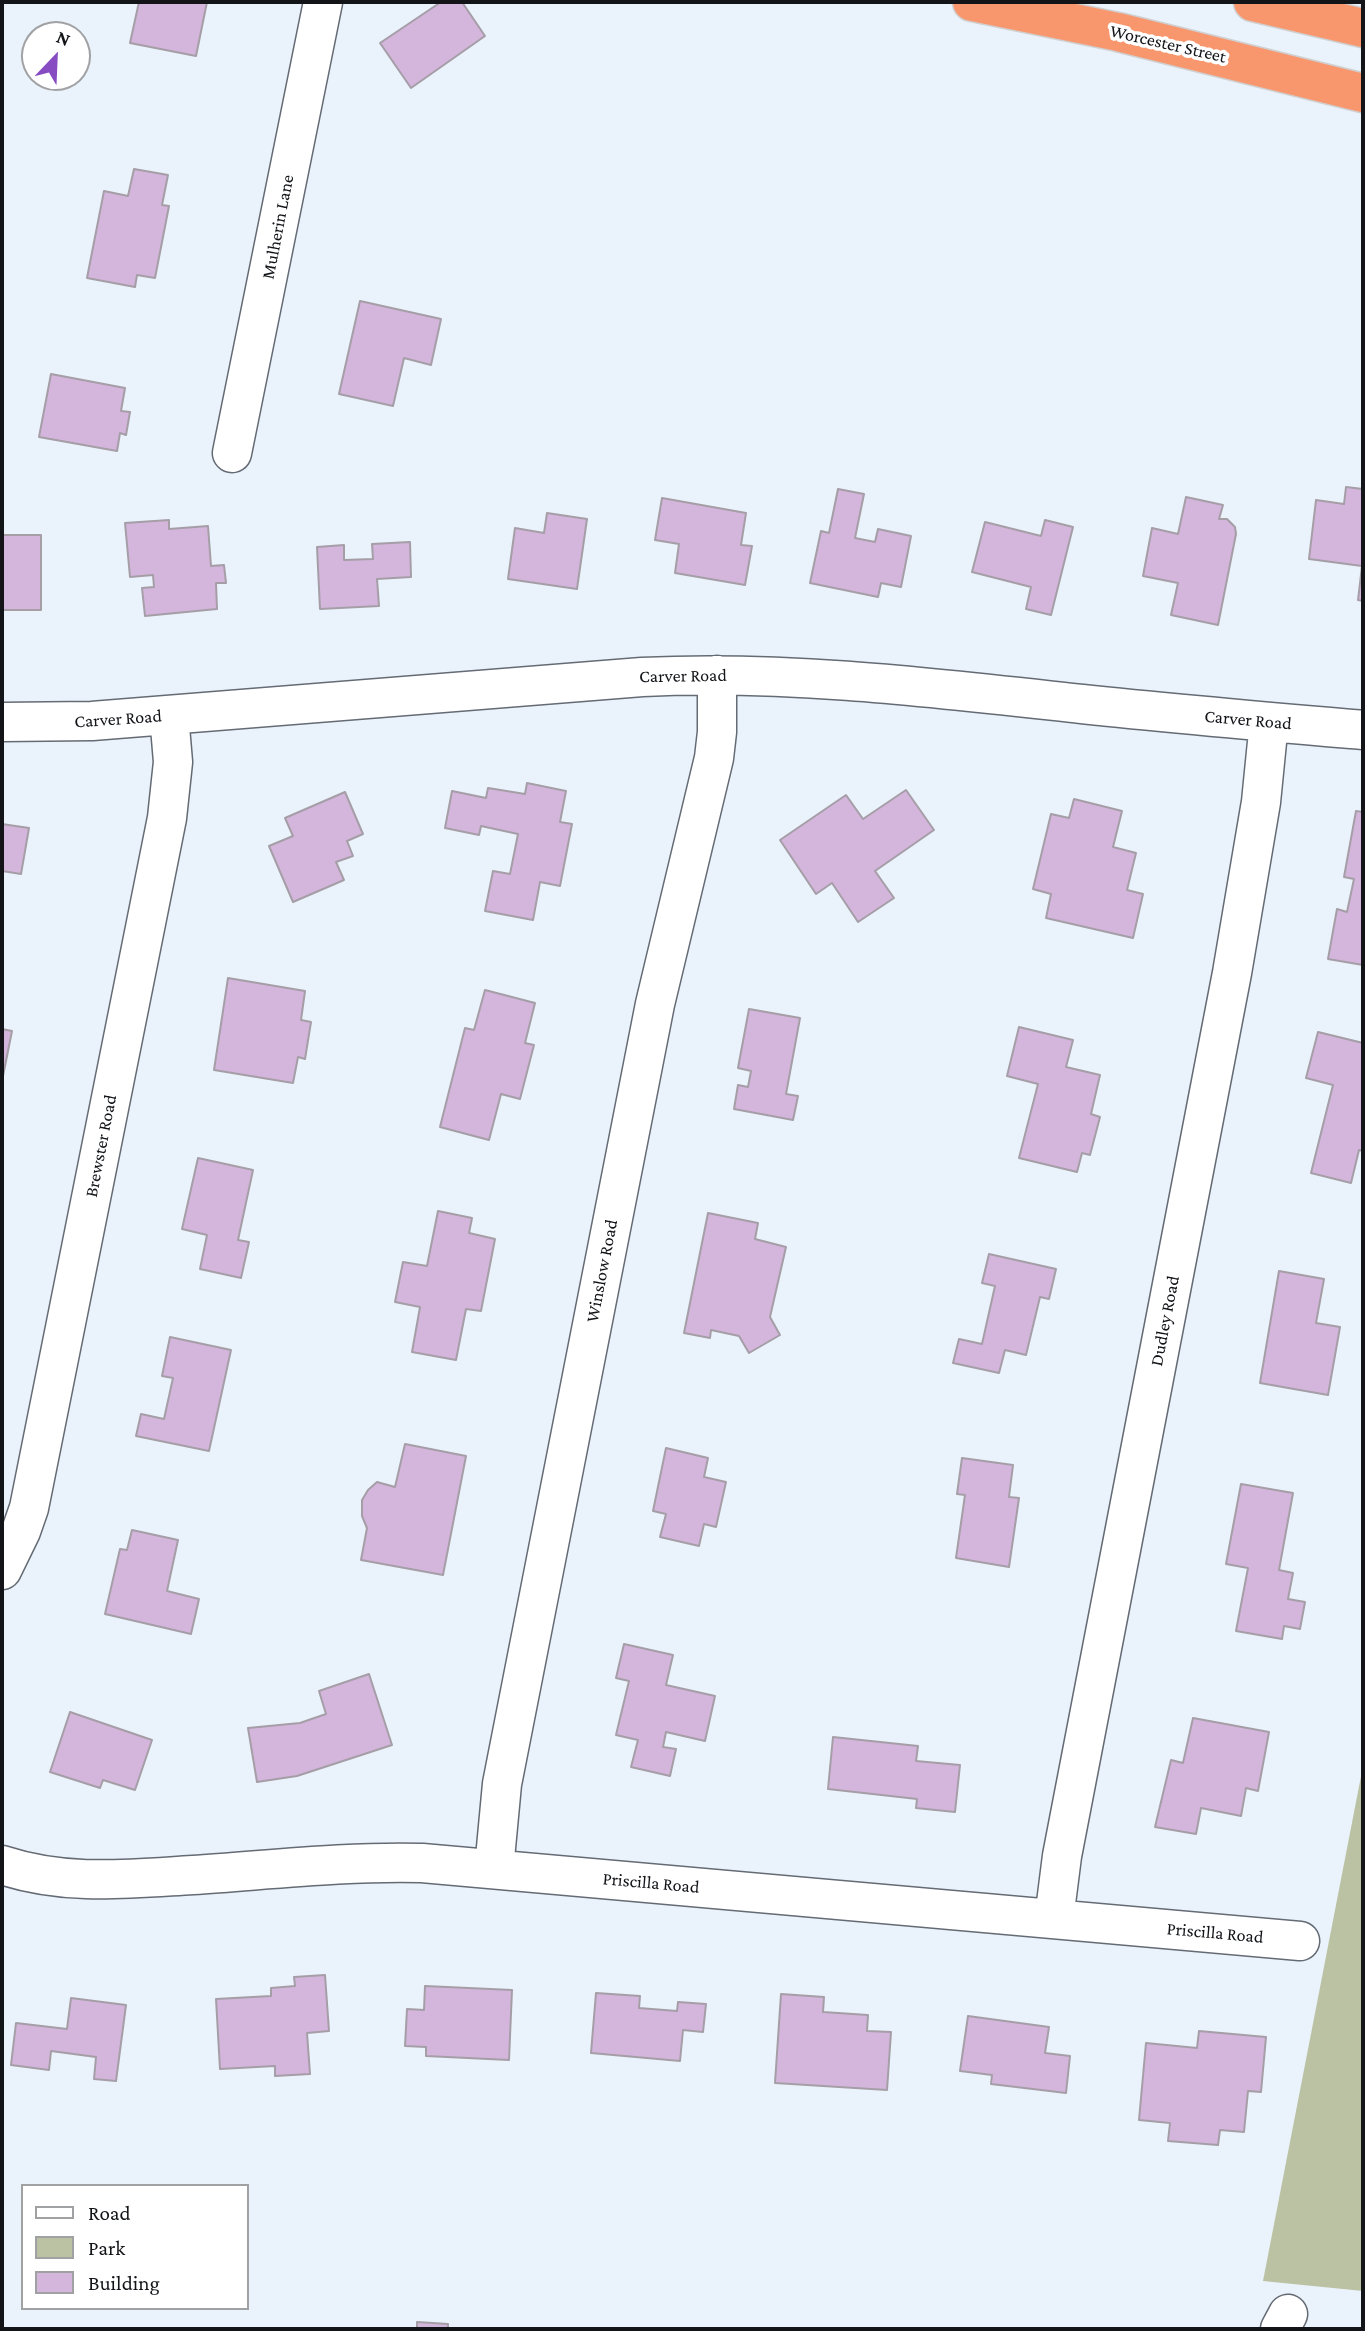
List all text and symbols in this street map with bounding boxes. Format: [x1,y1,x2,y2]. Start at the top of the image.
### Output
street label: Worcester Street [1108,20,1228,68]
north arrow [21,21,91,91]
text: N [54,26,74,50]
street label: Mulherin Lane [257,173,299,281]
street label: Carver Road [639,664,727,688]
street label: Carver Road [74,705,162,733]
street label: Carver Road [1203,705,1293,735]
street label: Brewster Road [80,1093,122,1199]
street label: Winslow Road [581,1218,623,1324]
street label: Dudley Road [1146,1274,1184,1368]
street label: Priscilla Road [602,1868,700,1898]
street label: Priscilla Road [1166,1918,1264,1948]
legend [21,2184,248,2310]
text: Road [88,2201,131,2225]
text: Park [88,2236,125,2260]
text: Building [88,2271,160,2295]

